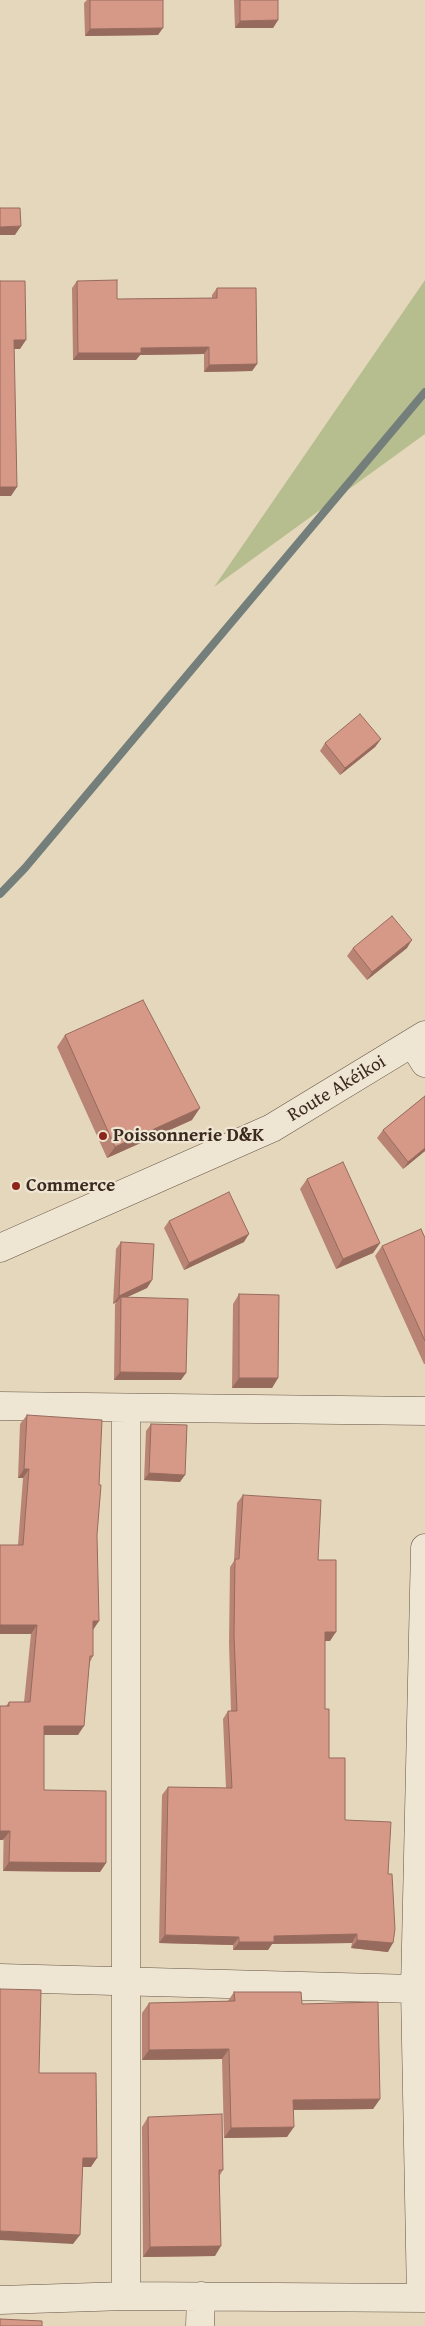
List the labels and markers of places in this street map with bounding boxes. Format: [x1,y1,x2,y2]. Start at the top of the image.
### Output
place label: Poissonnerie D&K [113,1125,264,1147]
marker: Poissonnerie D&K [97,1130,109,1142]
place label: Commerce [26,1175,115,1197]
marker: Commerce [10,1180,22,1192]

